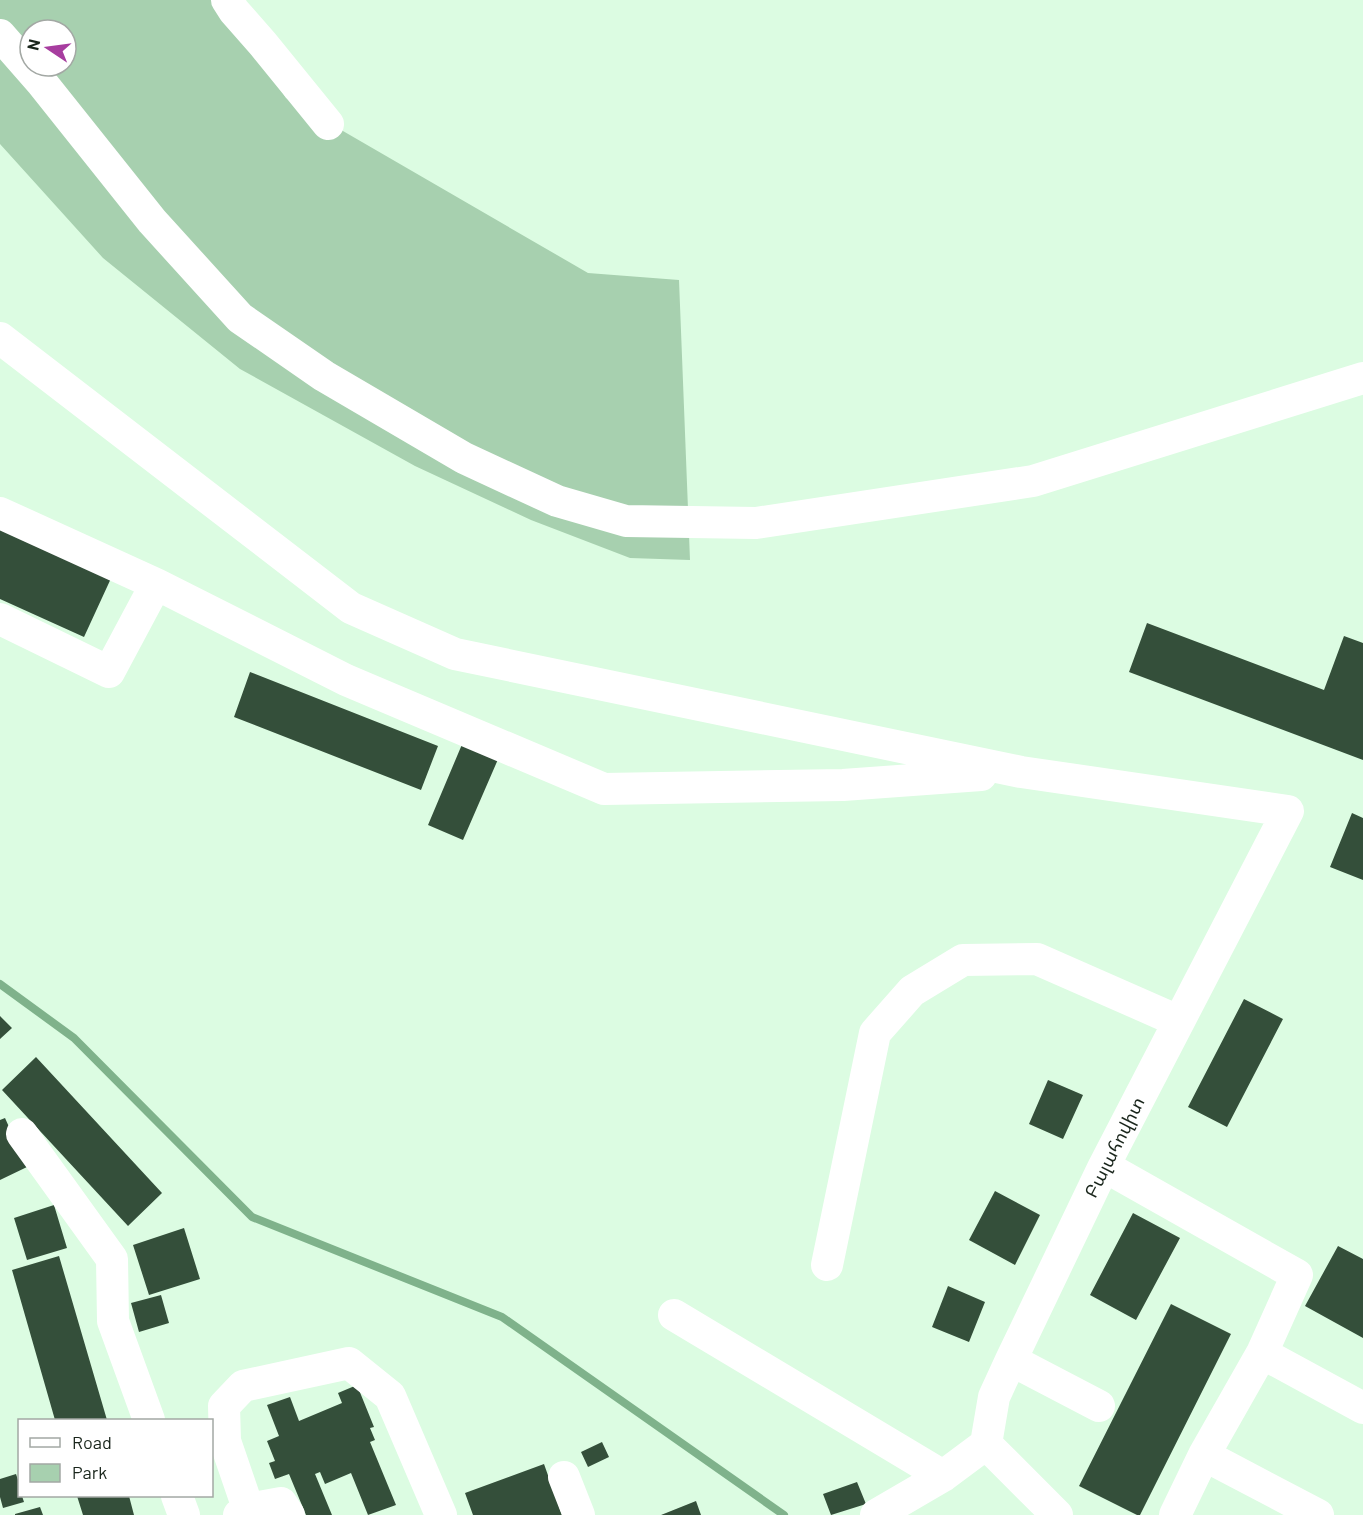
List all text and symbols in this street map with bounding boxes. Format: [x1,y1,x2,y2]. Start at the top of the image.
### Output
north arrow [18,18,78,78]
text: N [22,37,43,52]
street label: Բալահովիտ [1079,1093,1149,1201]
legend [18,1419,213,1497]
text: Road [72,1431,112,1453]
text: Park [72,1461,107,1483]

